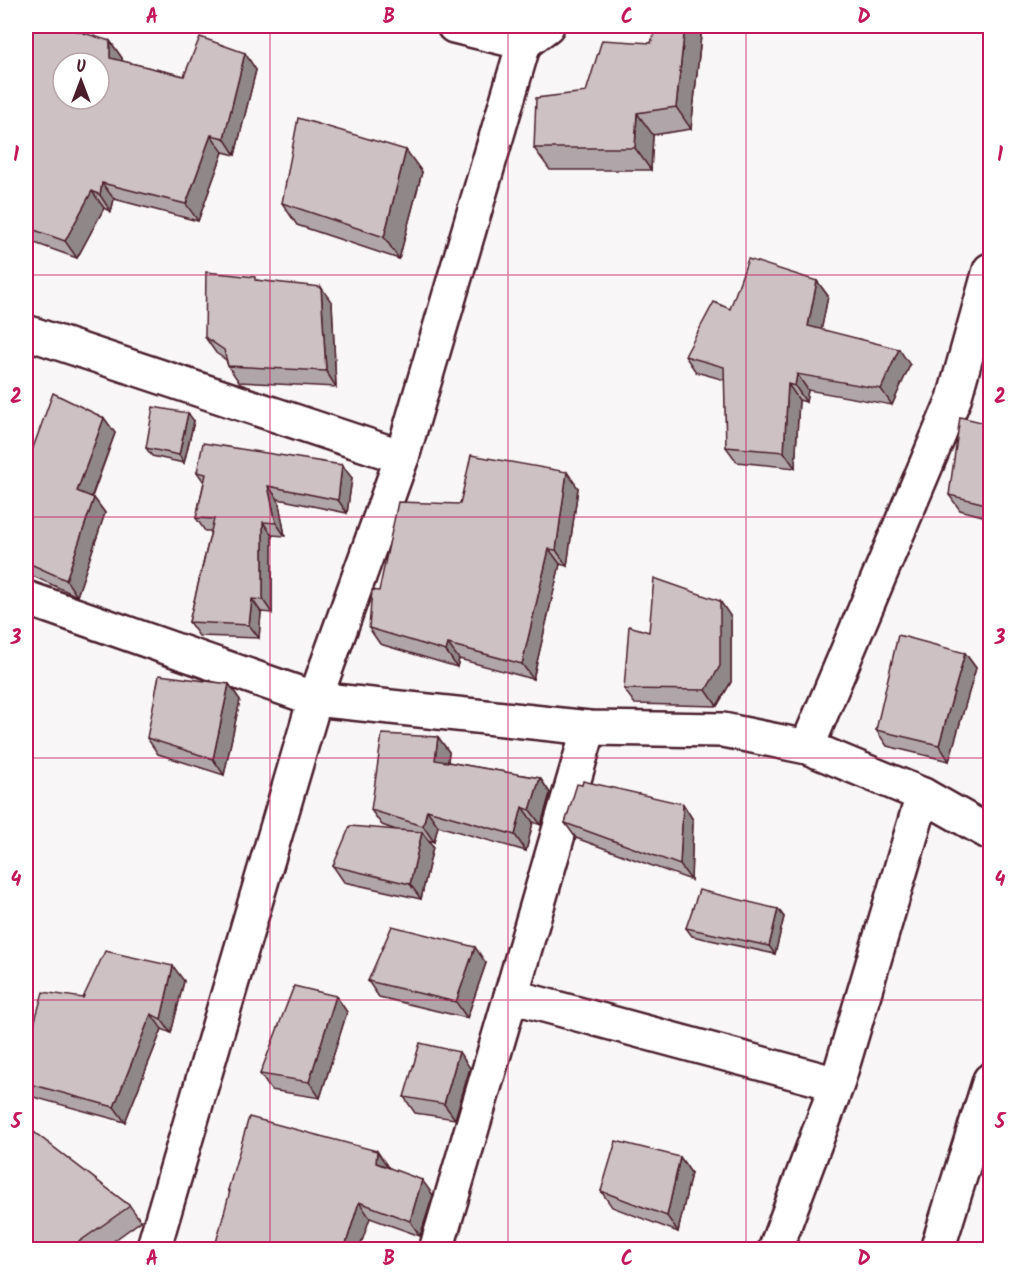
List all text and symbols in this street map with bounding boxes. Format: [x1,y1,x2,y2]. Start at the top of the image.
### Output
text: A [146,2,158,34]
text: B [383,2,395,34]
text: C [621,2,633,34]
text: D [857,2,871,34]
north arrow [51,51,111,111]
text: U [76,55,86,80]
text: 1 [13,140,19,172]
text: 1 [997,140,1003,172]
text: 2 [10,382,22,414]
text: 2 [994,382,1006,414]
text: 3 [10,623,22,655]
text: 3 [994,623,1006,655]
text: 4 [11,865,22,897]
text: 4 [995,865,1006,897]
text: 5 [10,1107,23,1139]
text: 5 [994,1107,1007,1139]
text: A [146,1244,158,1275]
text: B [383,1244,395,1275]
text: C [621,1244,633,1275]
text: D [857,1244,871,1275]

